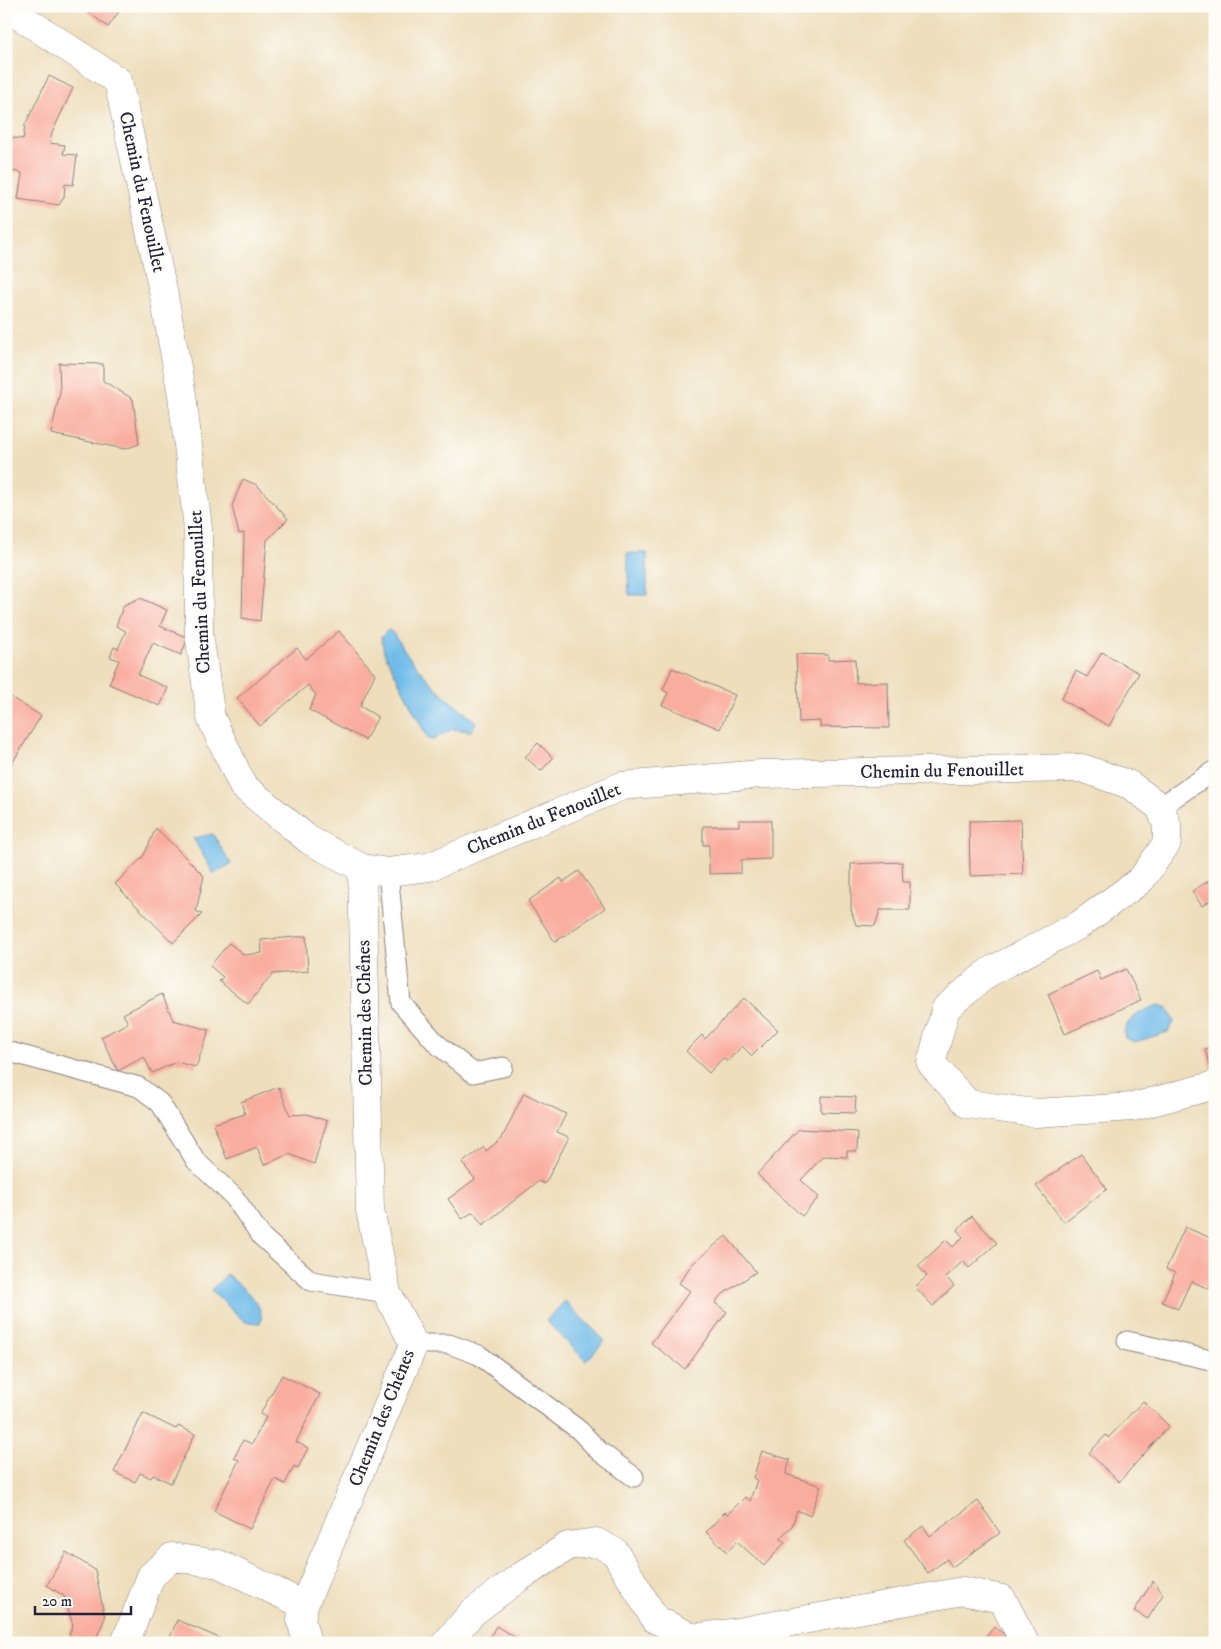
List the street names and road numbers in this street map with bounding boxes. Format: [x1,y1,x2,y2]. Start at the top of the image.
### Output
street label: Chemin du Fenouillet [114,109,170,275]
street label: Chemin du Fenouillet [184,510,216,674]
street label: Chemin du Fenouillet [860,758,1024,784]
street label: Chemin du Fenouillet [464,778,624,860]
street label: Chemin des Chênes [352,940,378,1086]
street label: Chemin des Chênes [344,1346,420,1490]

